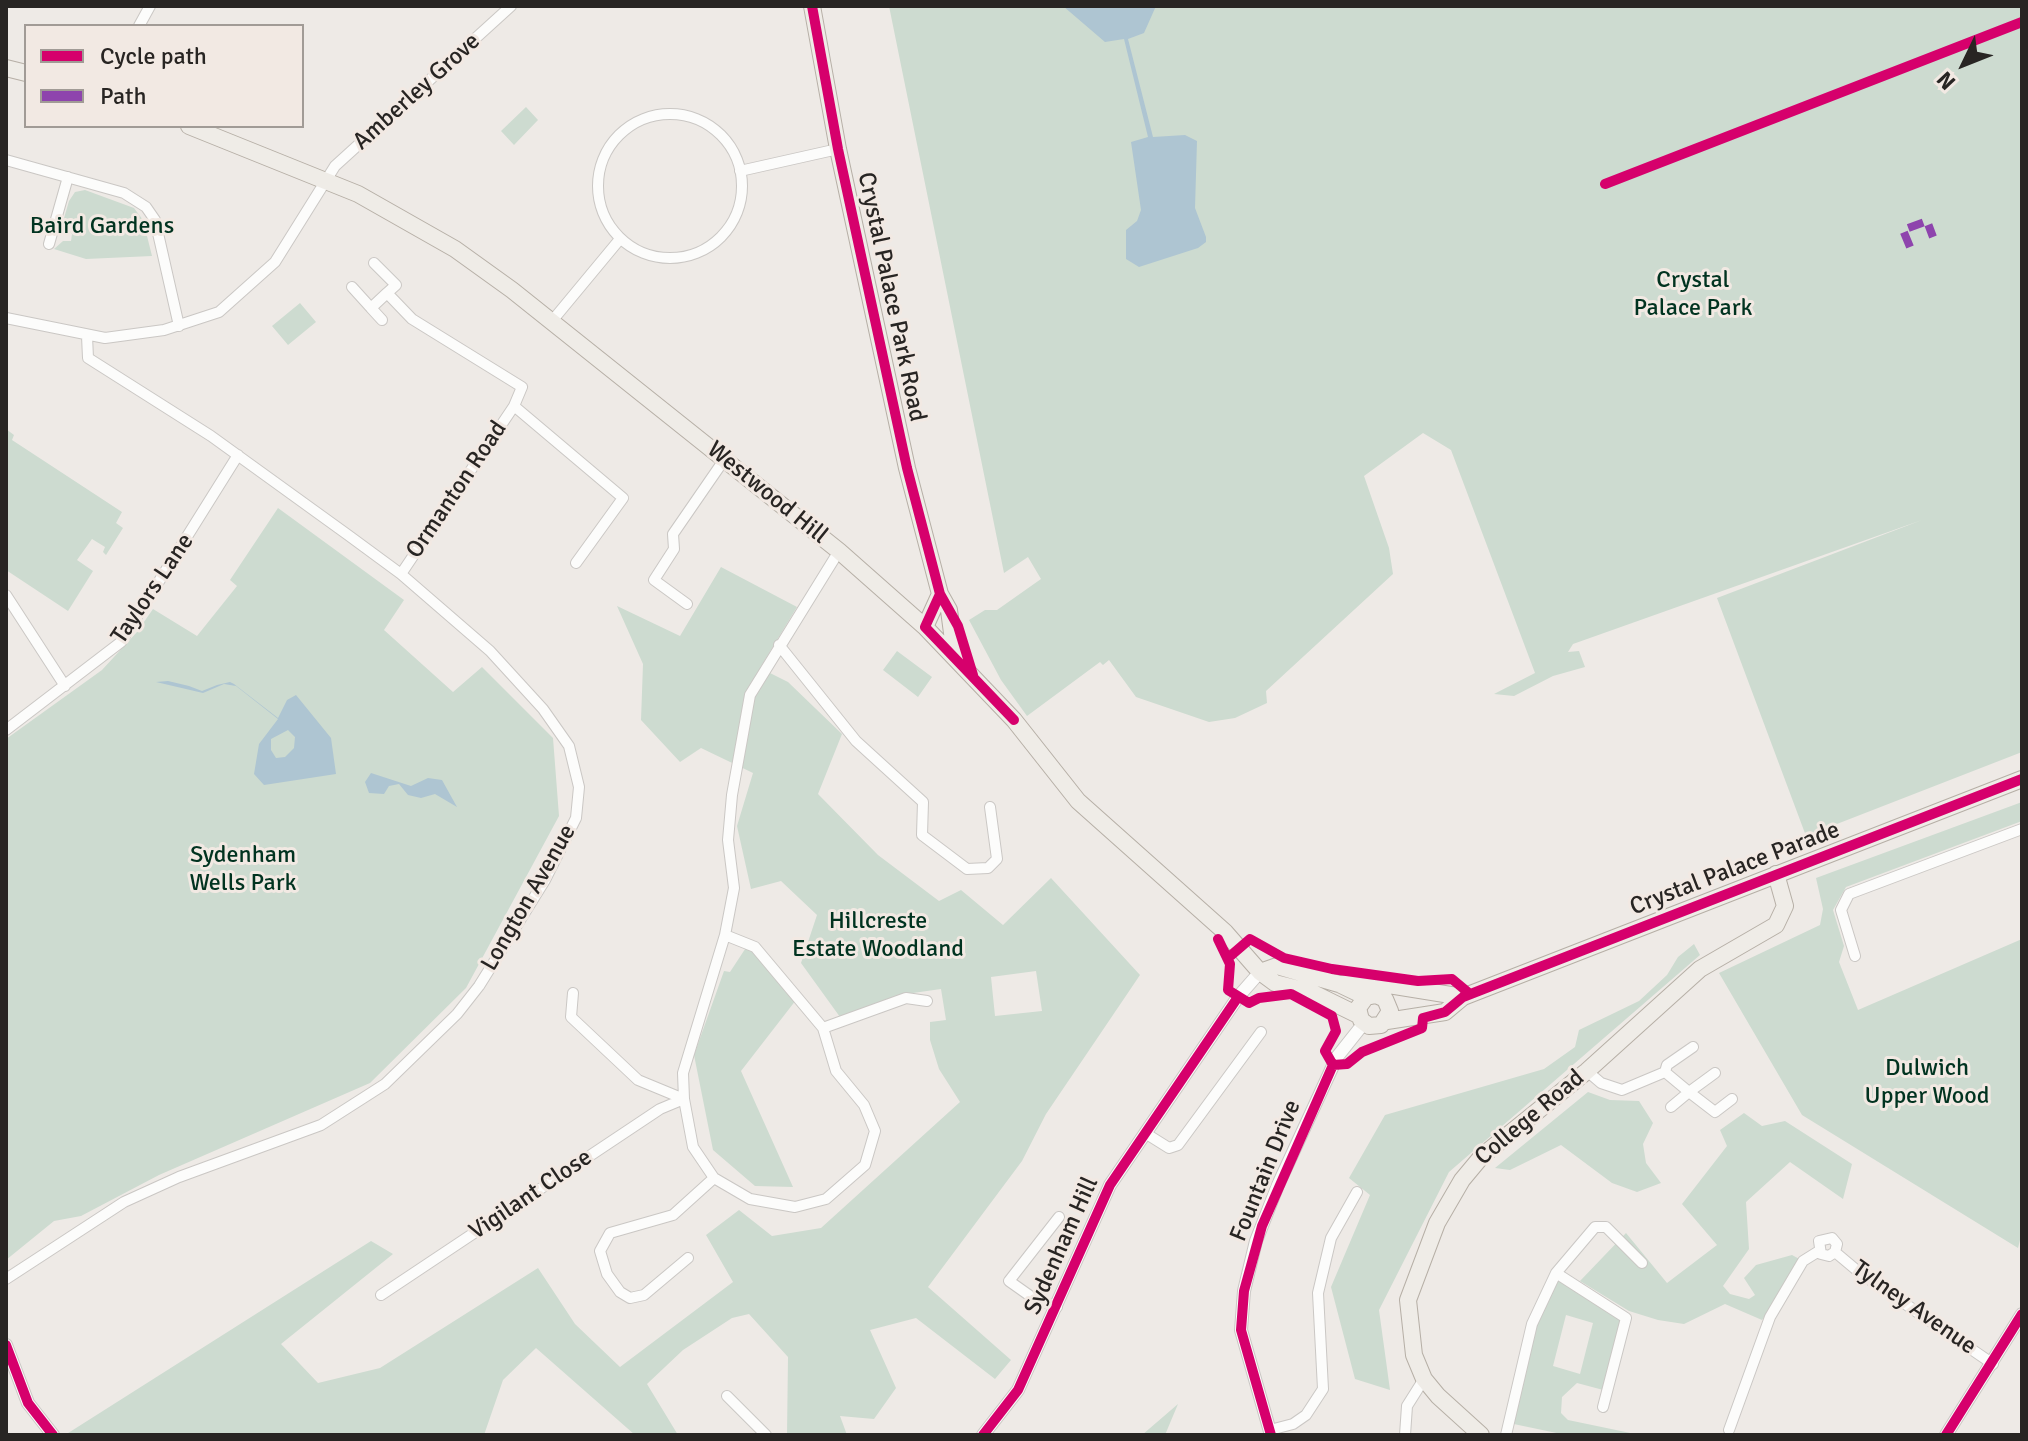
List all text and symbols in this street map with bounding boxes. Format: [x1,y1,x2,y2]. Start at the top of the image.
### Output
legend [24,24,304,128]
north arrow [1924,24,2004,104]
street label: Amberley Grove [348,27,486,157]
text: Cycle path [100,41,207,71]
text: N [1931,66,1961,96]
text: Path [100,81,146,111]
street label: Crystal Palace Park Road [850,170,932,424]
park label: Baird Gardens [30,213,174,241]
park label: Crystal Palace Park [1633,267,1753,323]
street label: Ormanton Road [400,416,514,564]
street label: Westwood Hill [701,436,833,550]
street label: Taylors Lane [106,528,200,650]
street label: Crystal Palace Parade [1626,816,1844,922]
street label: Longton Avenue [475,820,583,976]
park label: Sydenham Wells Park [189,842,297,898]
park label: Hillcreste Estate Woodland [792,908,964,964]
park label: Dulwich Upper Wood [1865,1055,1989,1111]
street label: College Road [1470,1064,1590,1172]
street label: Fountain Drive [1225,1096,1307,1246]
street label: Vigilant Close [464,1143,598,1247]
street label: Sydenham Hill [1019,1173,1105,1319]
street label: Tylney Avenue [1846,1255,1982,1361]

